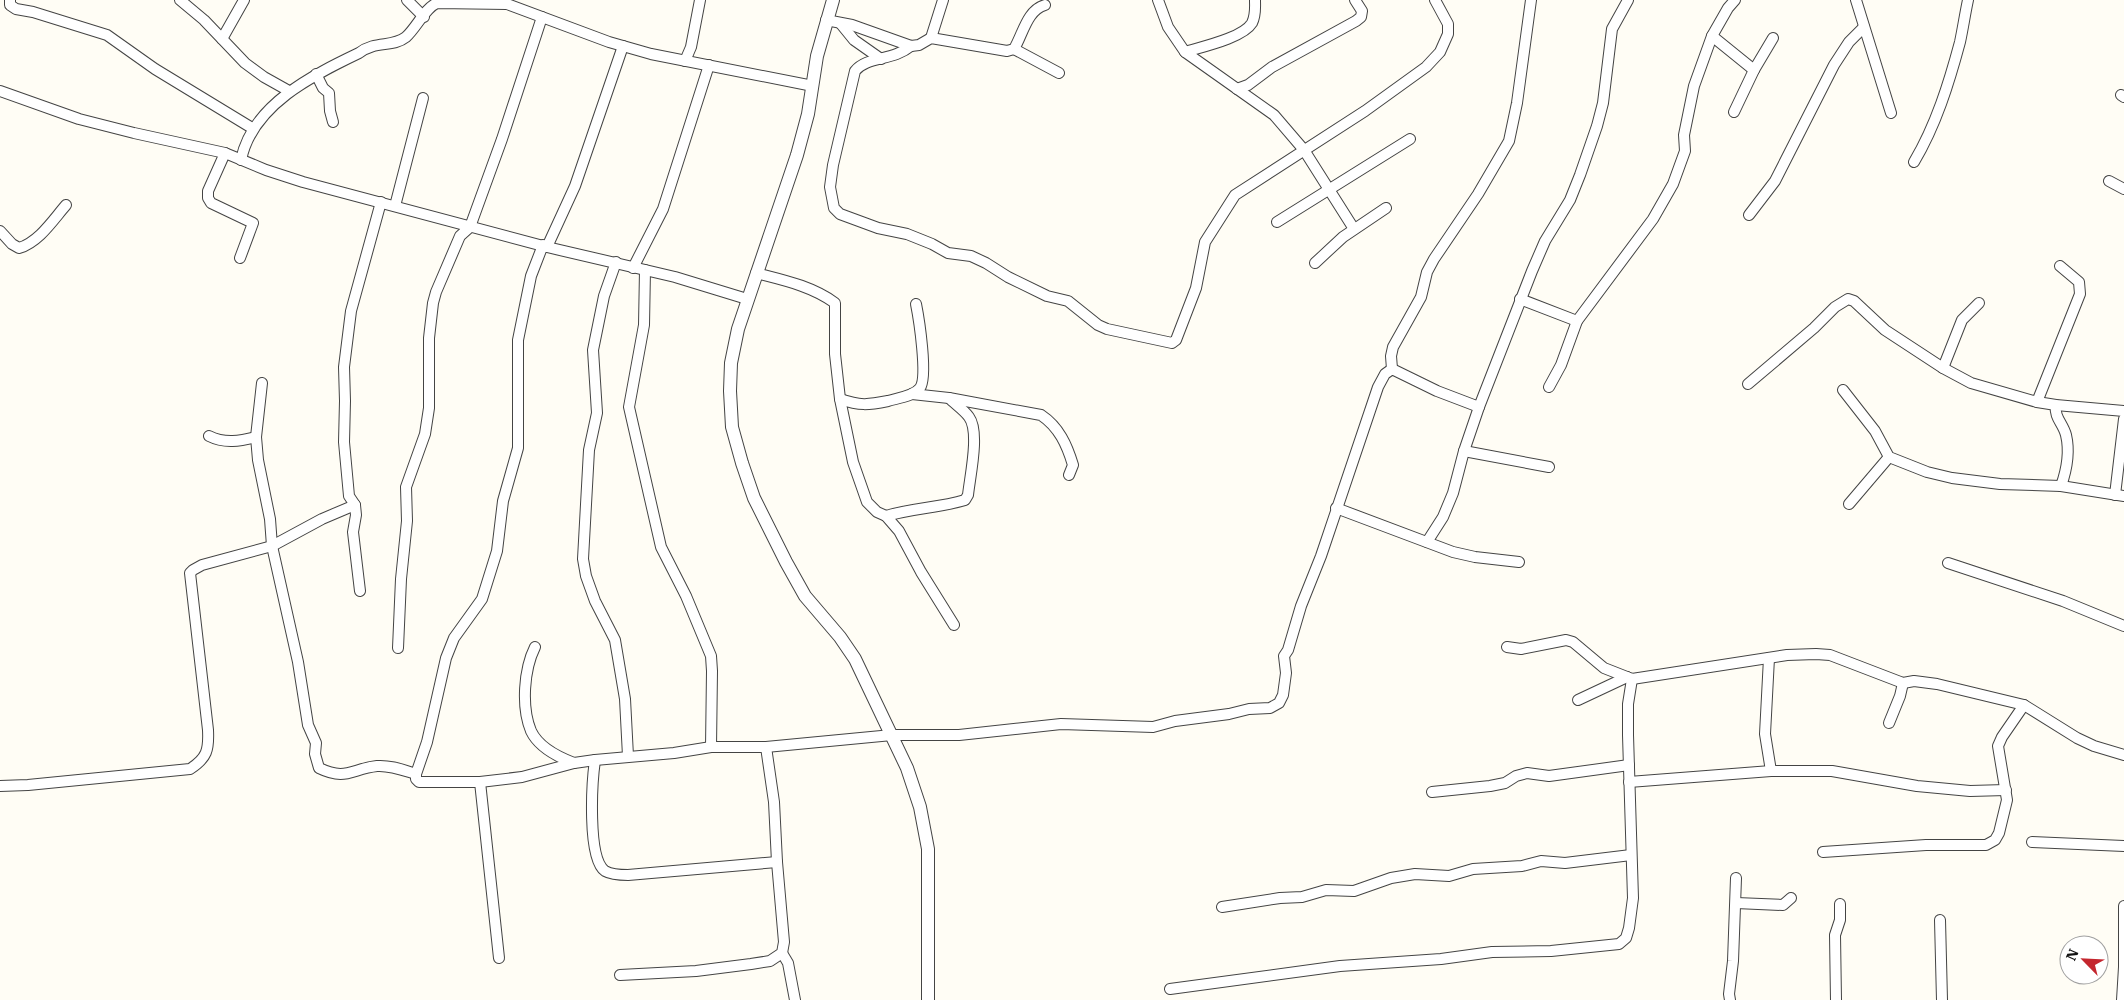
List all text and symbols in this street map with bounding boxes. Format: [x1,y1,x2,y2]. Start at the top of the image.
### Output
north arrow [2059,935,2109,985]
text: N [2062,946,2083,963]

